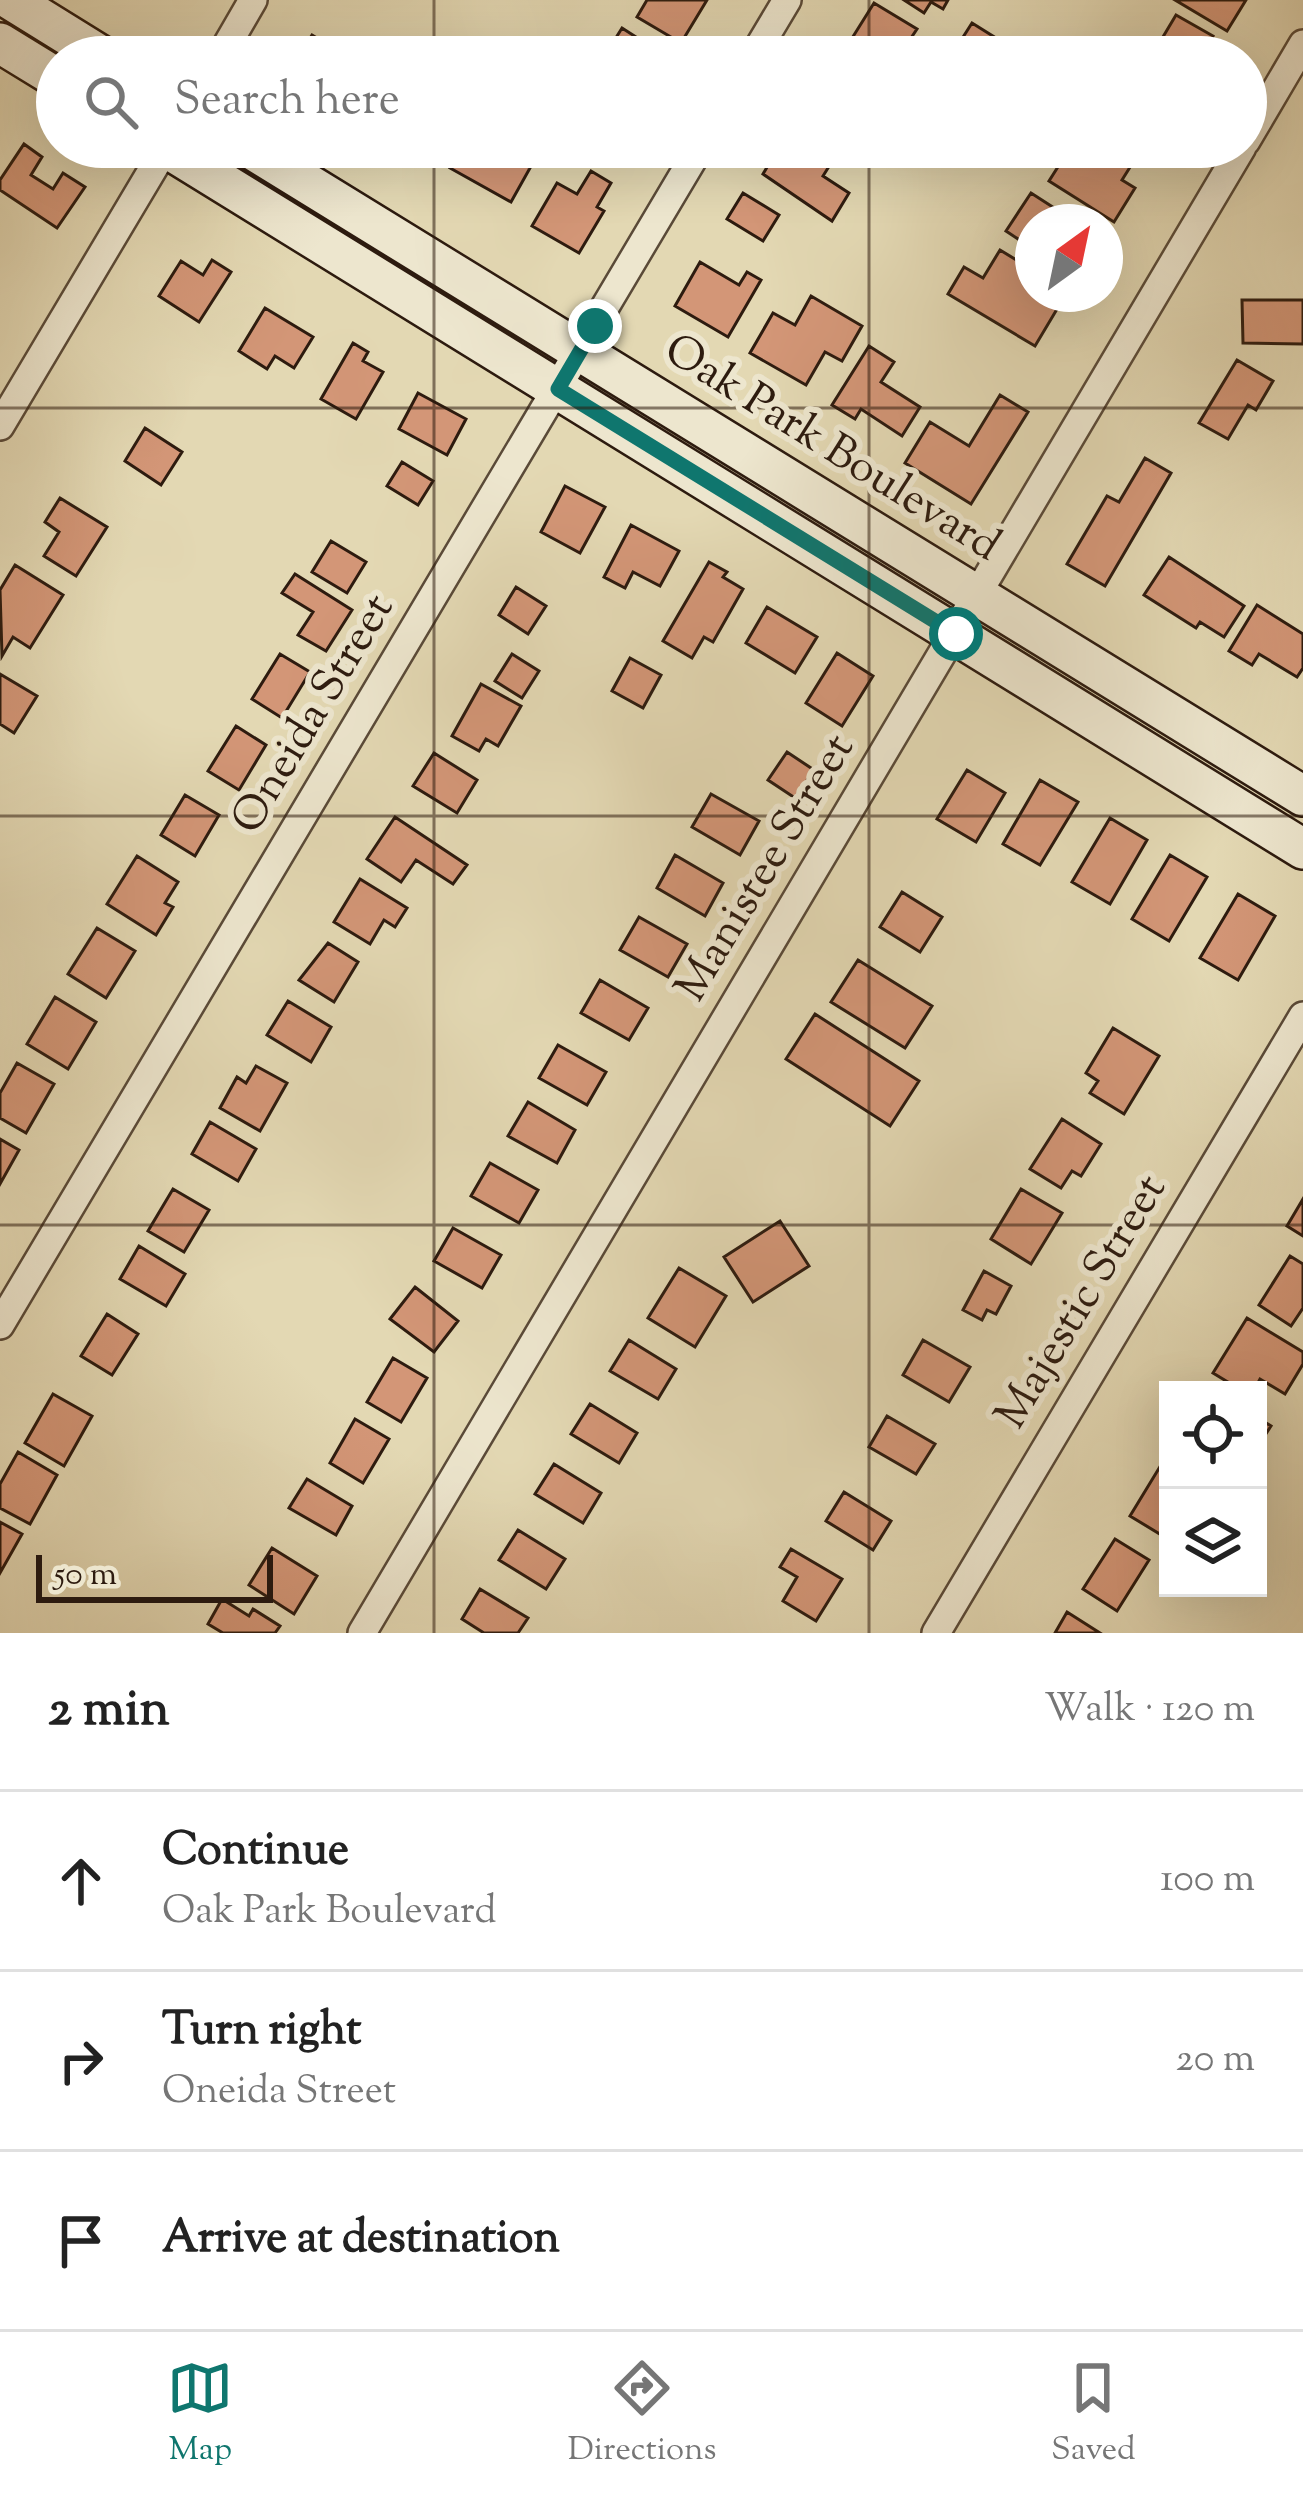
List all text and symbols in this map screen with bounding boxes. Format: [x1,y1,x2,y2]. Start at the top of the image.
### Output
search box [36,36,1267,168]
icon: search [78,69,144,135]
text: Search here [174,70,400,135]
north arrow [1015,204,1123,312]
route end [568,299,622,353]
street label: Oak Park Boulevard [650,320,1012,580]
street label: Oneida Street [218,583,412,847]
route start [929,607,983,661]
street label: Manistee Street [661,723,873,1015]
street label: Majestic Street [981,1163,1185,1443]
map controls [1159,1381,1267,1597]
button: locate [1159,1381,1267,1489]
button: layers [1159,1489,1267,1597]
scale bar [36,1549,273,1602]
text: 50 m [54,1552,117,1600]
text: 2 min [48,1675,170,1748]
text: Walk · 120 m [1044,1683,1255,1739]
text: Continue [162,1820,349,1885]
icon: ahead [48,1848,114,1914]
text: 100 m [1160,1853,1255,1909]
text: Oak Park Boulevard [162,1885,497,1941]
text: Turn right [162,2000,361,2065]
icon: right [48,2028,114,2094]
text: 20 m [1176,2033,1255,2089]
text: Oneida Street [162,2065,396,2121]
icon: arrive [48,2208,114,2274]
text: Arrive at destination [162,2208,560,2273]
tab: Map [167,2355,233,2475]
tab: Directions [568,2355,717,2475]
tab: Saved [1051,2355,1136,2475]

